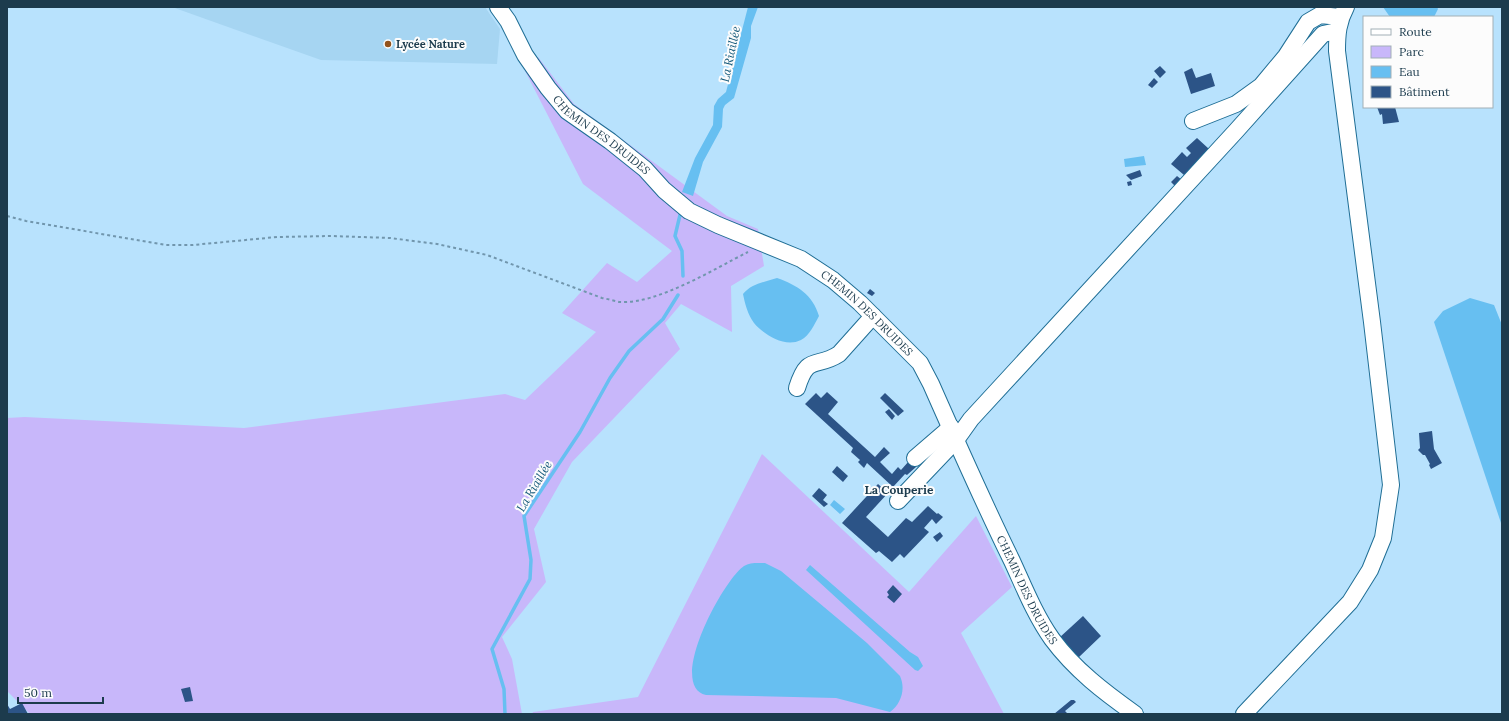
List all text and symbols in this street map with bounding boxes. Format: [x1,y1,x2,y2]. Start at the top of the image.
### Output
legend [1363,16,1493,108]
water label: La Riaillée [717,24,743,83]
text: Route [1399,24,1432,39]
place label: Lycée Nature [396,37,465,51]
marker: Lycée Nature [383,39,393,49]
text: Parc [1399,44,1424,59]
text: Eau [1399,64,1420,79]
text: Bâtiment [1399,84,1450,99]
street label: CHEMIN DES DRUIDES [550,92,653,177]
street label: CHEMIN DES DRUIDES [818,267,916,359]
water label: La Riaillée [513,458,555,514]
district label: La Couperie [865,482,934,497]
street label: CHEMIN DES DRUIDES [994,533,1061,647]
scale bar [18,679,103,705]
text: 50 m [24,685,52,700]

